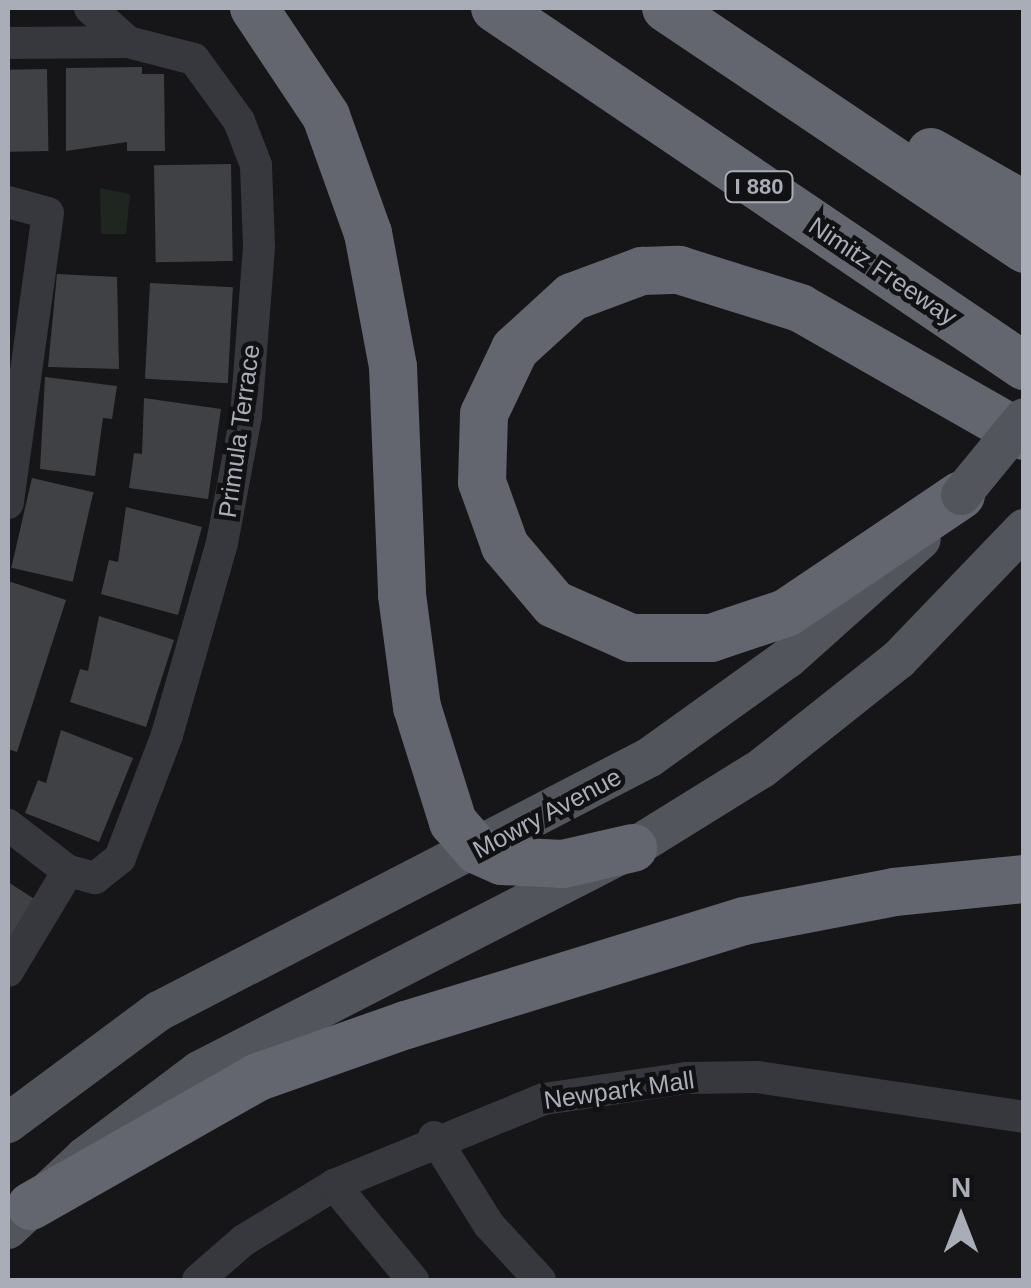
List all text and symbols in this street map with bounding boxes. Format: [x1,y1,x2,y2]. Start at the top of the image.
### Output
road number: I 880 [724,170,794,204]
street label: Nimitz Freeway [803,210,963,332]
street label: Primula Terrace [212,342,266,520]
street label: Mowry Avenue [467,761,627,865]
street label: Newpark Mall [542,1065,696,1115]
north arrow [911,1168,1011,1268]
text: N [951,1172,971,1203]

